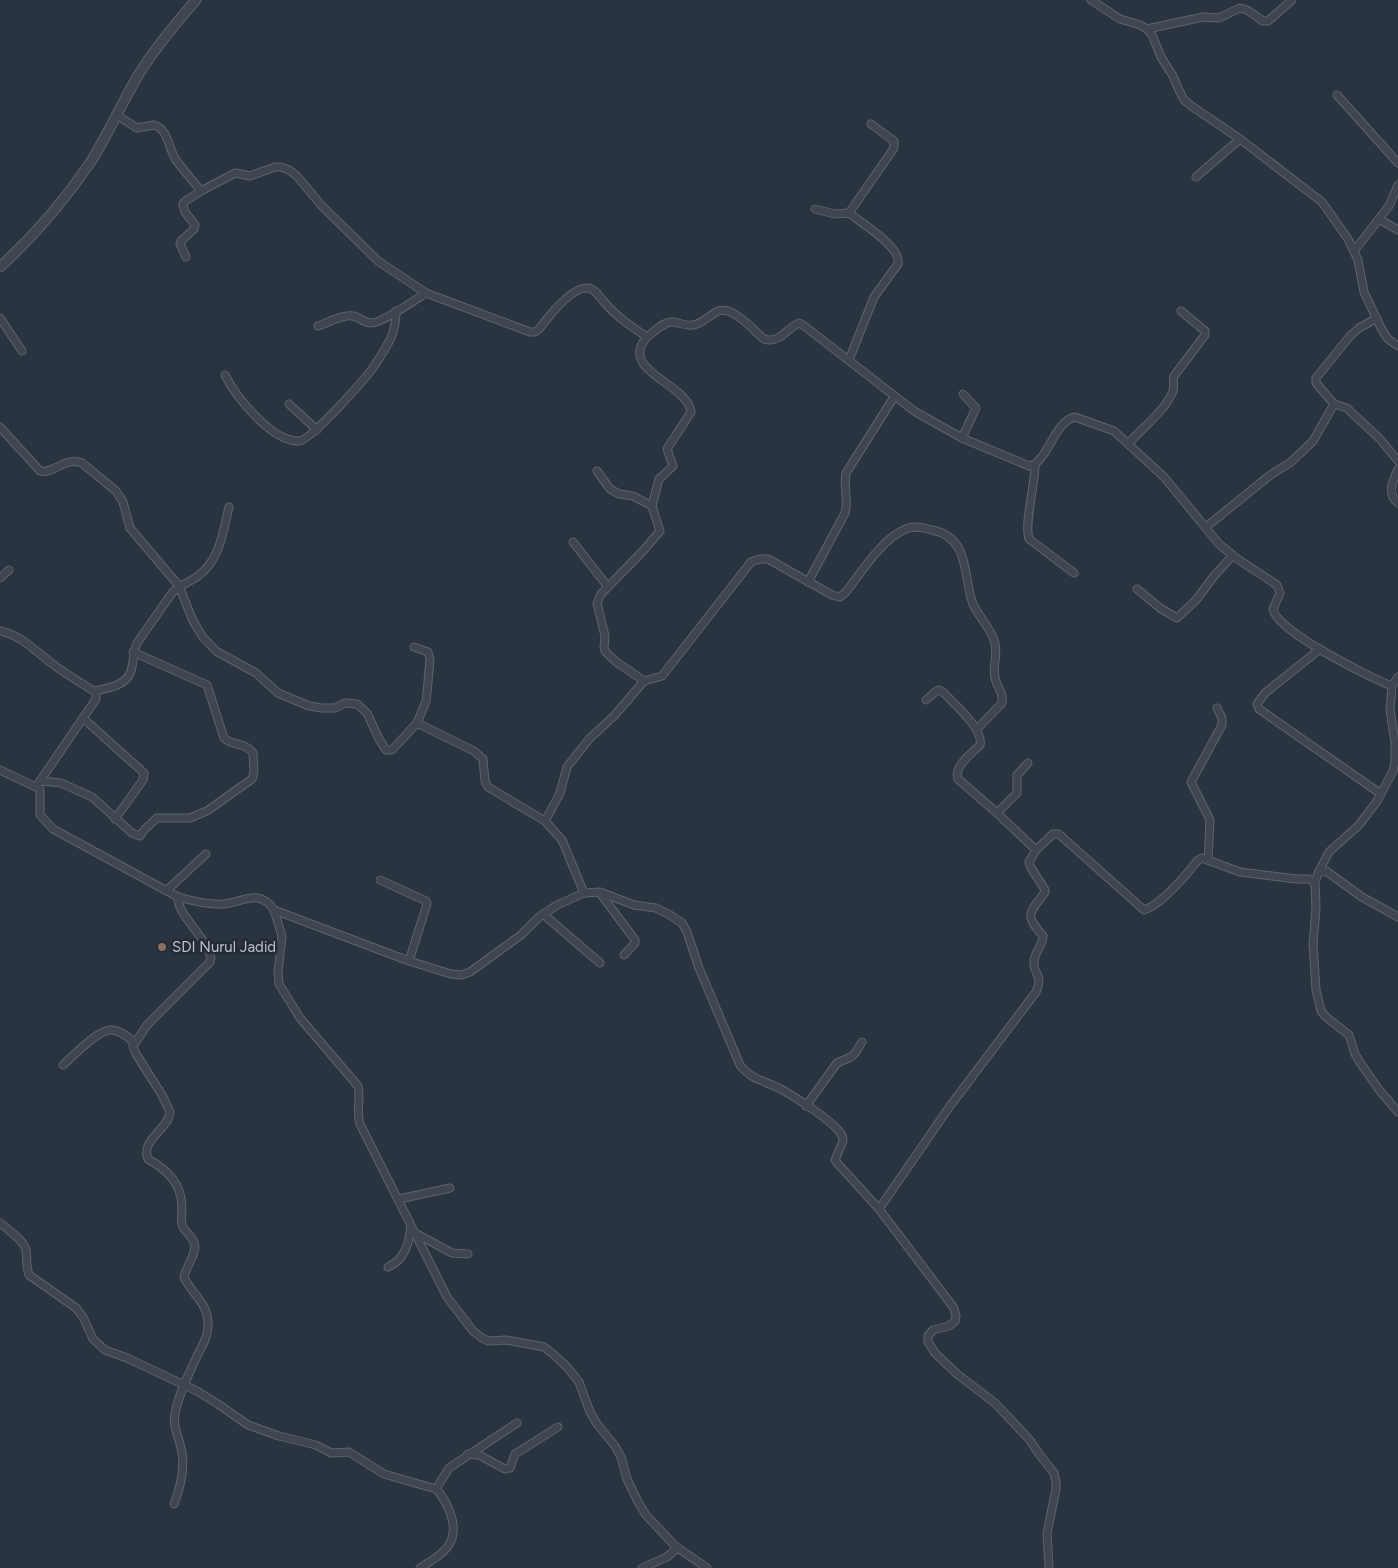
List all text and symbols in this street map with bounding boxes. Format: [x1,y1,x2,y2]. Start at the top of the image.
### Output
place label: SDI Nurul Jadid [172,938,276,956]
marker: SDI Nurul Jadid [156,941,168,953]

